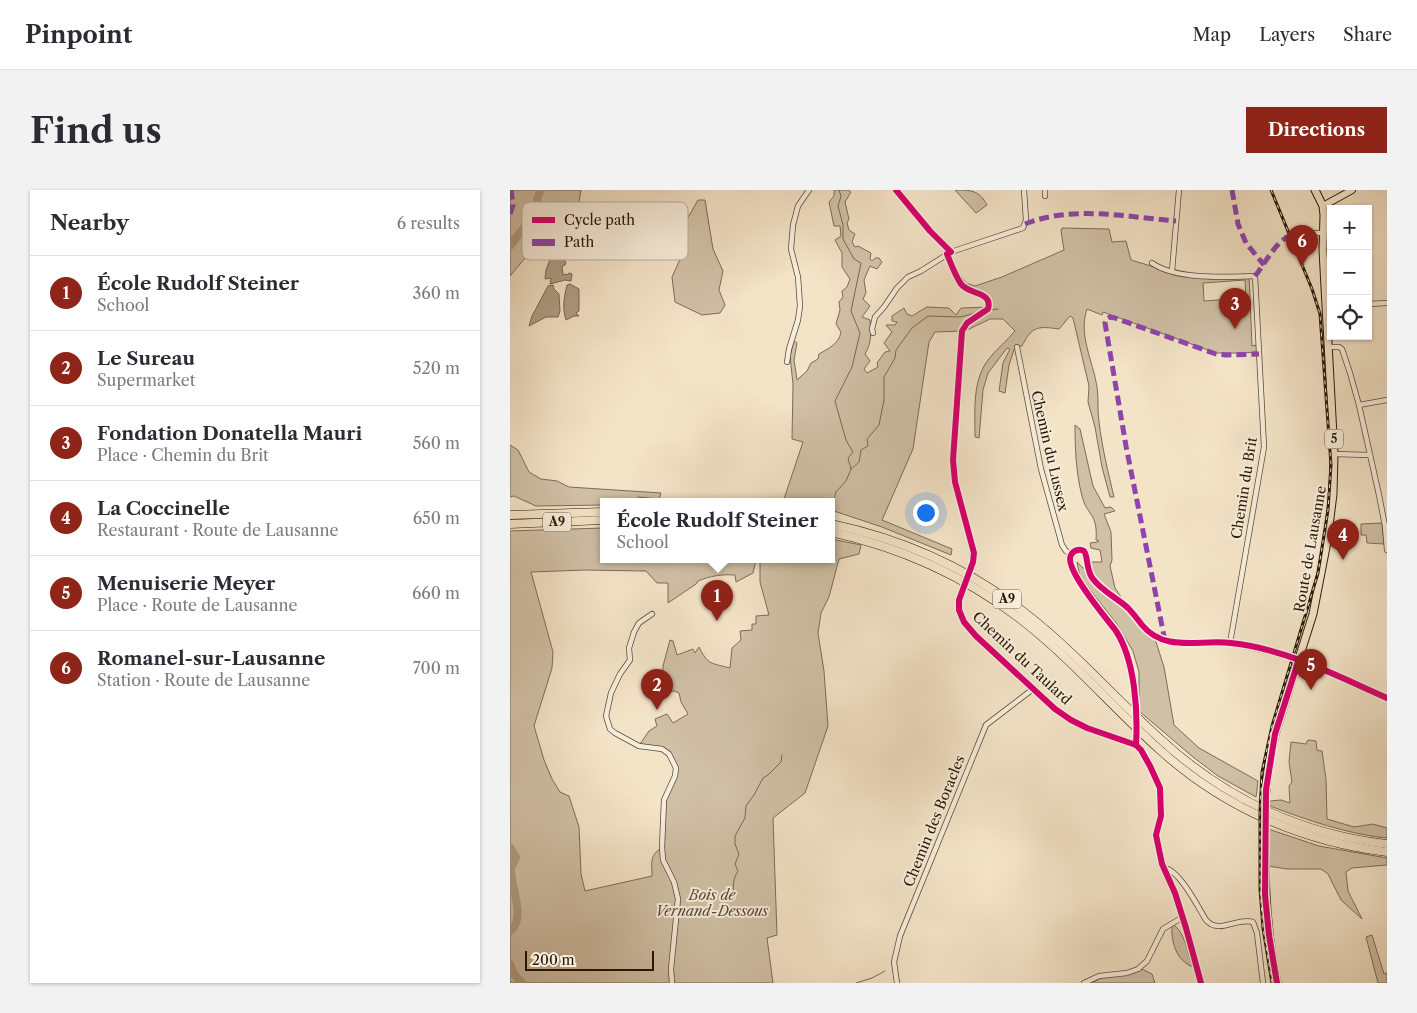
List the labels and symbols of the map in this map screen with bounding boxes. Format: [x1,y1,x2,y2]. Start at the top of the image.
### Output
legend [522,202,688,260]
text: Cycle path [564,211,635,229]
pin: 6 [1286,225,1318,266]
text: Path [564,233,594,251]
pin: 3 [1219,288,1251,329]
street label: Chemin du Lussex [1027,389,1073,514]
road number: 5 [1325,430,1343,448]
street label: Chemin du Brit [1227,436,1261,540]
street label: Route de Lausanne [1290,484,1330,614]
your location [913,500,939,526]
road number: A9 [543,512,571,532]
pin: 4 [1327,519,1359,560]
pin: 1 [701,580,733,621]
road number: A9 [993,589,1021,608]
street label: Chemin du Taulard [969,608,1076,709]
pin: 5 [1295,649,1327,690]
pin: 2 [641,669,673,710]
street label: Chemin des Boracles [899,753,969,889]
park label: Bois de Vernand-Dessous [655,886,769,920]
scale bar [525,948,654,971]

